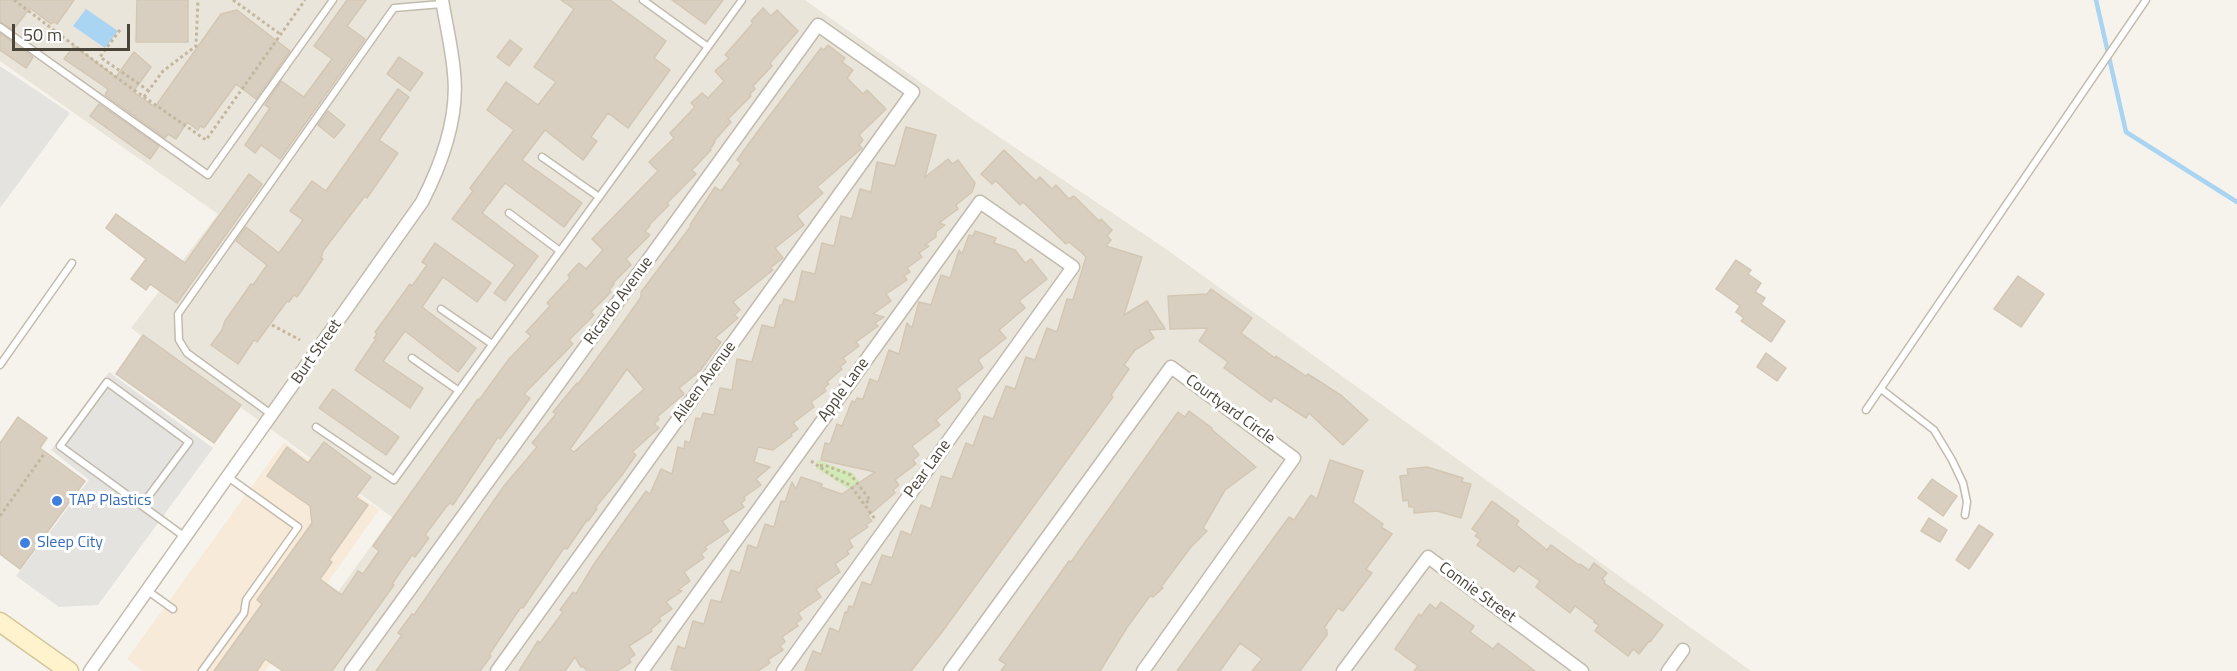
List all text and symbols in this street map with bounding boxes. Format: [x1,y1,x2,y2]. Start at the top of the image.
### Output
scale bar [15,12,134,50]
text: 50 m [23,21,62,48]
street label: Ricardo Avenue [581,253,657,349]
street label: Burt Street [288,316,346,388]
street label: Aileen Avenue [669,338,741,426]
street label: Apple Lane [814,354,874,426]
street label: Courtyard Circle [1182,371,1278,449]
street label: Pear Lane [901,436,955,502]
place label: TAP Plastics [69,491,151,511]
marker: TAP Plastics [50,494,64,508]
place label: Sleep City [37,533,103,553]
marker: Sleep City [18,536,32,550]
street label: Connie Street [1435,559,1519,627]

